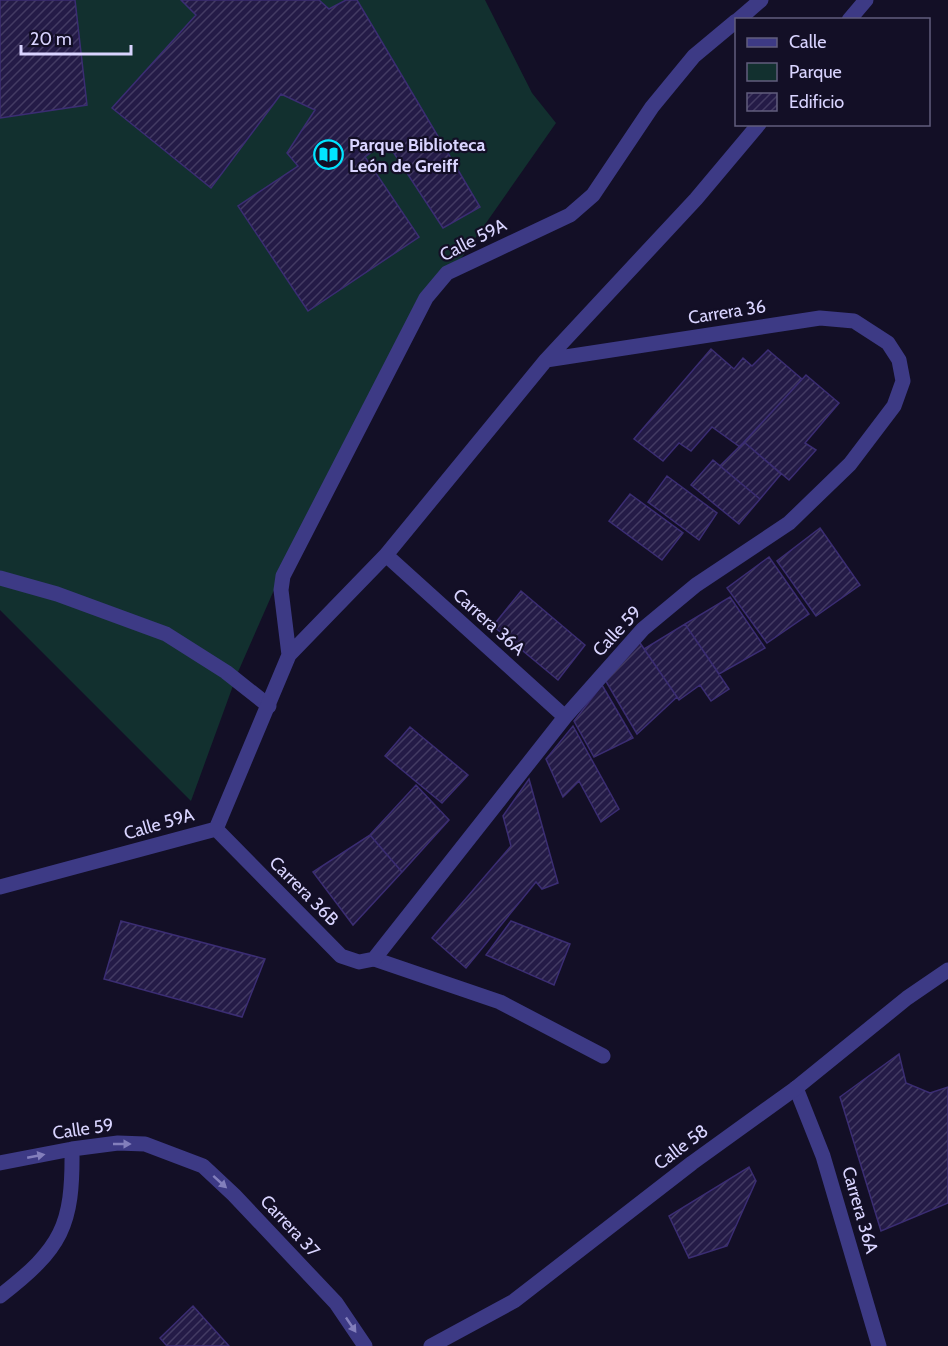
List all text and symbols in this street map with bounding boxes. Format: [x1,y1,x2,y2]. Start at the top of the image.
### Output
scale bar [21,18,130,56]
legend [735,18,930,126]
text: 20 m [30,28,72,50]
text: Calle [789,31,826,53]
text: Parque [789,61,842,83]
text: Edificio [789,91,844,113]
place label: Parque Biblioteca León de Greiff [349,134,485,177]
library icon: Parque Biblioteca León de Greiff [312,139,344,171]
street label: Calle 59A [436,214,510,266]
street label: Carrera 36 [687,295,767,329]
street label: Carrera 36A [448,584,530,660]
street label: Calle 59 [588,601,646,661]
street label: Calle 59A [121,803,197,845]
street label: Carrera 36B [265,852,343,930]
street label: Calle 59 [51,1114,115,1144]
street label: Calle 58 [650,1120,712,1174]
one-way arrow [112,1139,131,1149]
one-way arrow [27,1151,46,1160]
street label: Carrera 36A [837,1164,883,1256]
one-way arrow [212,1175,227,1188]
street label: Carrera 37 [256,1190,324,1262]
one-way arrow [345,1317,357,1333]

